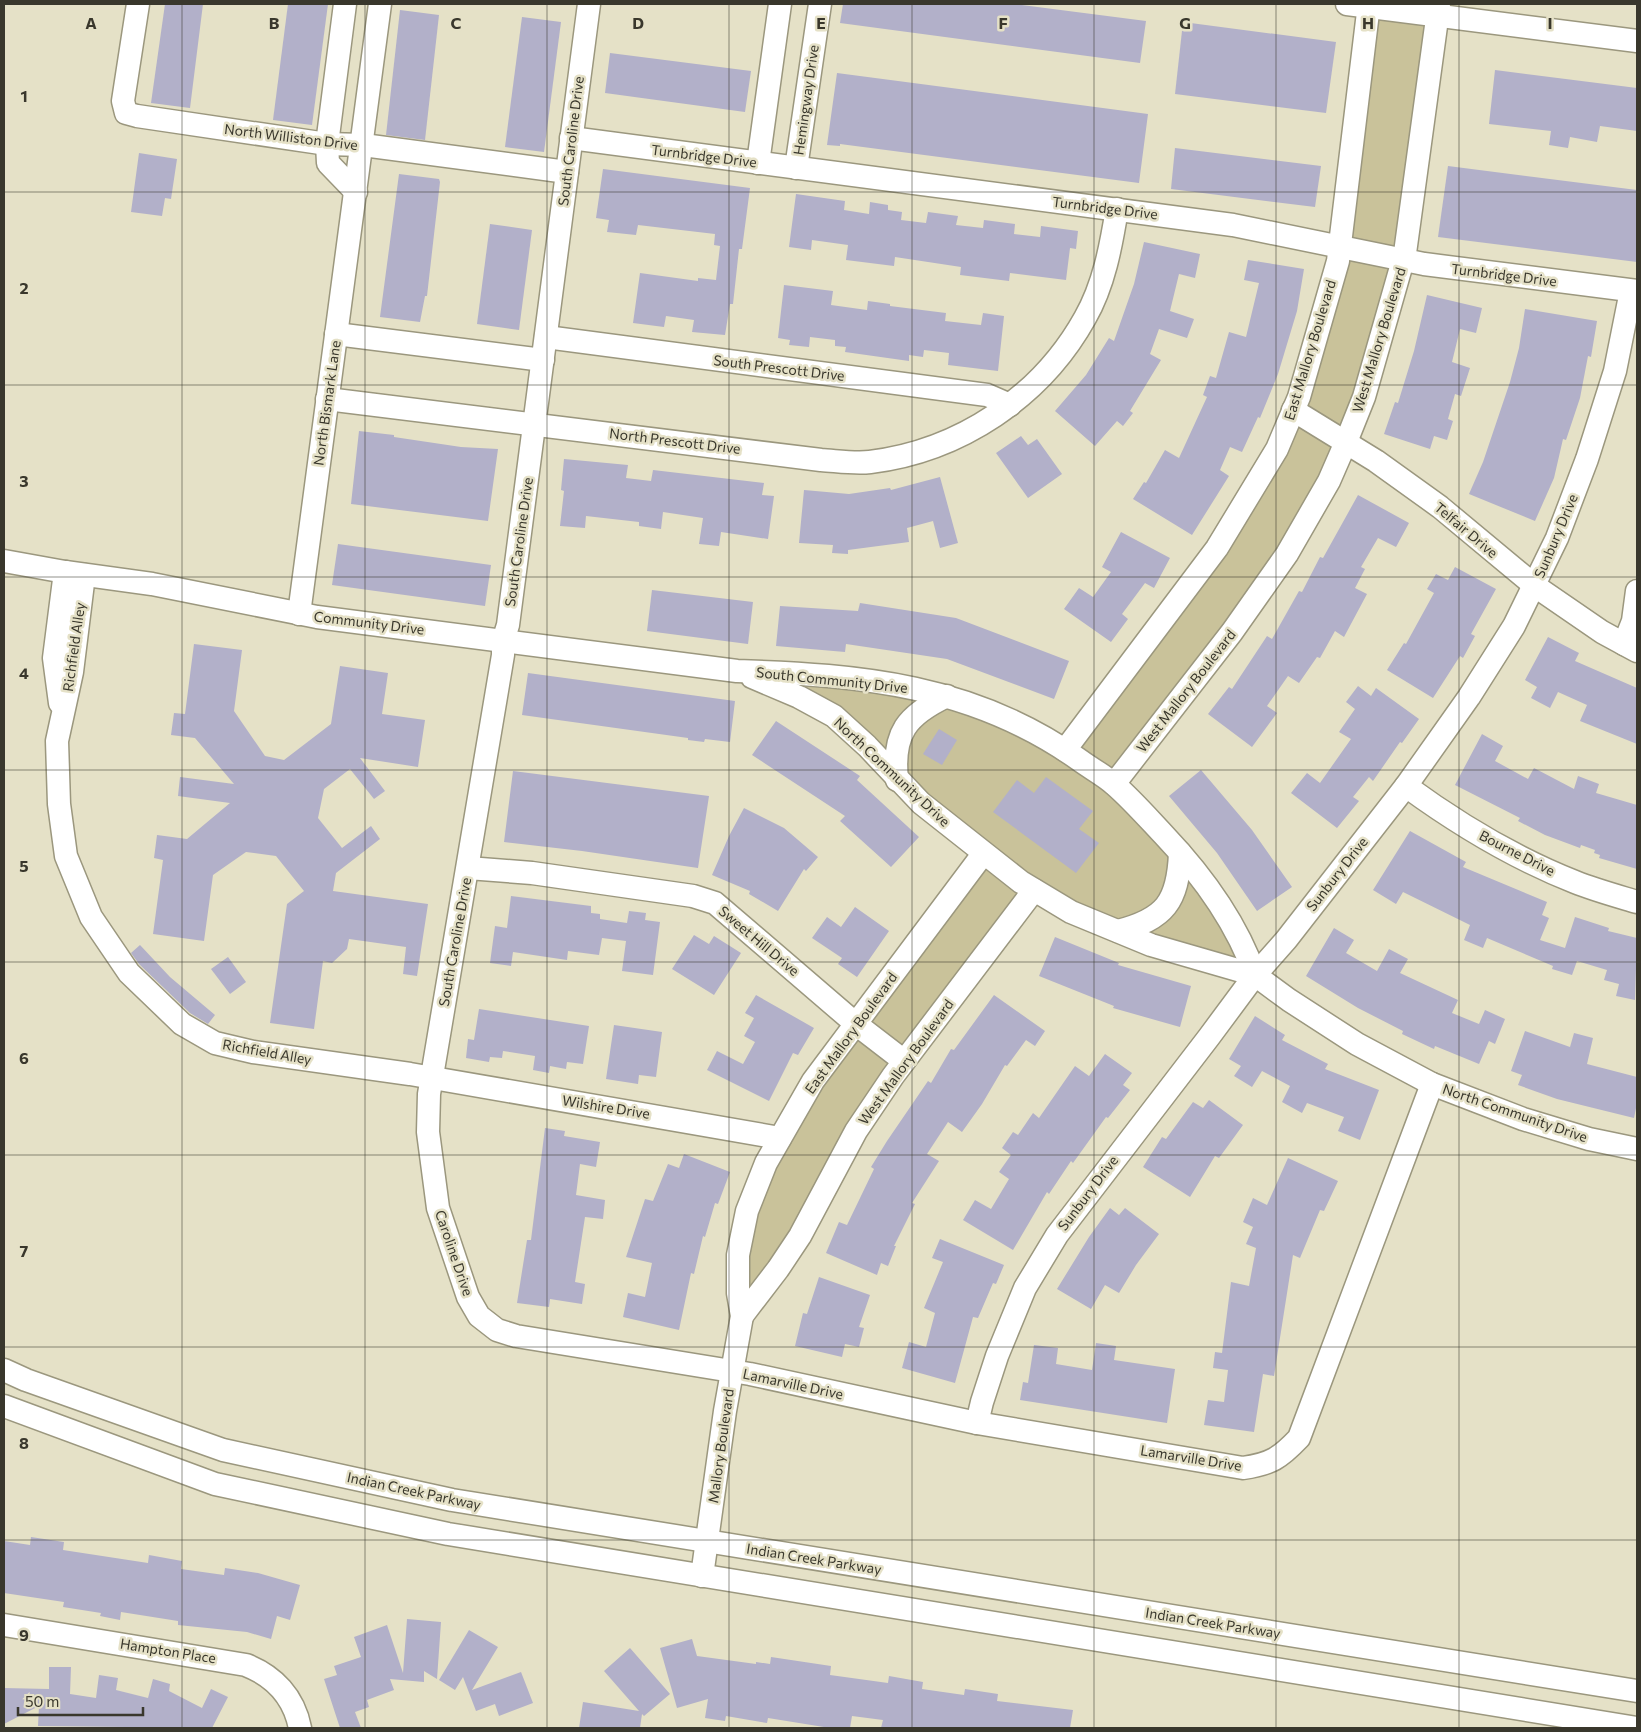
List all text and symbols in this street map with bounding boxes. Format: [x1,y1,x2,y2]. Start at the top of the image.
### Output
text: A [85,13,97,32]
text: B [269,13,280,32]
text: C [451,13,462,32]
text: D [632,13,644,32]
text: E [816,13,826,32]
text: F [998,13,1008,32]
text: G [1179,13,1191,32]
text: H [1362,13,1374,32]
text: I [1547,13,1553,32]
street label: Hemingway Drive [789,44,822,156]
street label: South Caroline Drive [554,75,587,207]
text: 1 [20,86,28,105]
street label: North Williston Drive [223,120,359,153]
street label: Turnbridge Drive [650,141,758,170]
street label: Turnbridge Drive [1051,193,1159,222]
street label: Turnbridge Drive [1450,260,1558,289]
street label: West Mallory Boulevard [1348,265,1409,414]
text: 2 [19,278,29,297]
street label: East Mallory Boulevard [1280,278,1339,422]
street label: North Bismark Lane [309,339,344,467]
street label: South Prescott Drive [713,351,846,384]
street label: North Prescott Drive [609,424,742,457]
text: 3 [19,471,29,490]
street label: South Caroline Drive [501,476,536,608]
street label: Sunbury Drive [1530,491,1581,580]
street label: Telfair Drive [1431,498,1501,561]
street label: Richfield Alley [59,601,88,693]
street label: Community Drive [313,607,425,638]
street label: West Mallory Boulevard [1132,626,1239,755]
text: 4 [19,663,29,682]
street label: South Community Drive [756,663,909,696]
street label: North Community Drive [831,713,954,830]
street label: Bourne Drive [1477,826,1558,879]
street label: Sunbury Drive [1302,833,1371,914]
text: 5 [19,856,29,875]
street label: South Caroline Drive [435,876,474,1008]
street label: Sweet Hill Drive [716,902,803,979]
street label: East Mallory Boulevard [801,969,900,1097]
street label: West Mallory Boulevard [854,996,957,1128]
street label: Richfield Alley [221,1035,313,1068]
text: 6 [19,1048,29,1067]
street label: North Community Drive [1440,1080,1590,1145]
street label: Wilshire Drive [561,1091,651,1122]
street label: Sunbury Drive [1054,1152,1121,1234]
street label: Caroline Drive [432,1208,477,1298]
text: 7 [20,1241,29,1260]
street label: Lamarville Drive [741,1365,845,1402]
street label: Mallory Boulevard [704,1388,737,1504]
text: 8 [19,1433,29,1452]
street label: Lamarville Drive [1139,1441,1243,1474]
street label: Indian Creek Parkway [346,1468,483,1513]
street label: Indian Creek Parkway [745,1539,883,1578]
street label: Indian Creek Parkway [1144,1603,1282,1642]
text: 9 [19,1625,29,1644]
street label: Hampton Place [119,1635,217,1666]
scale bar [18,1684,142,1716]
text: 50 m [25,1692,59,1710]

